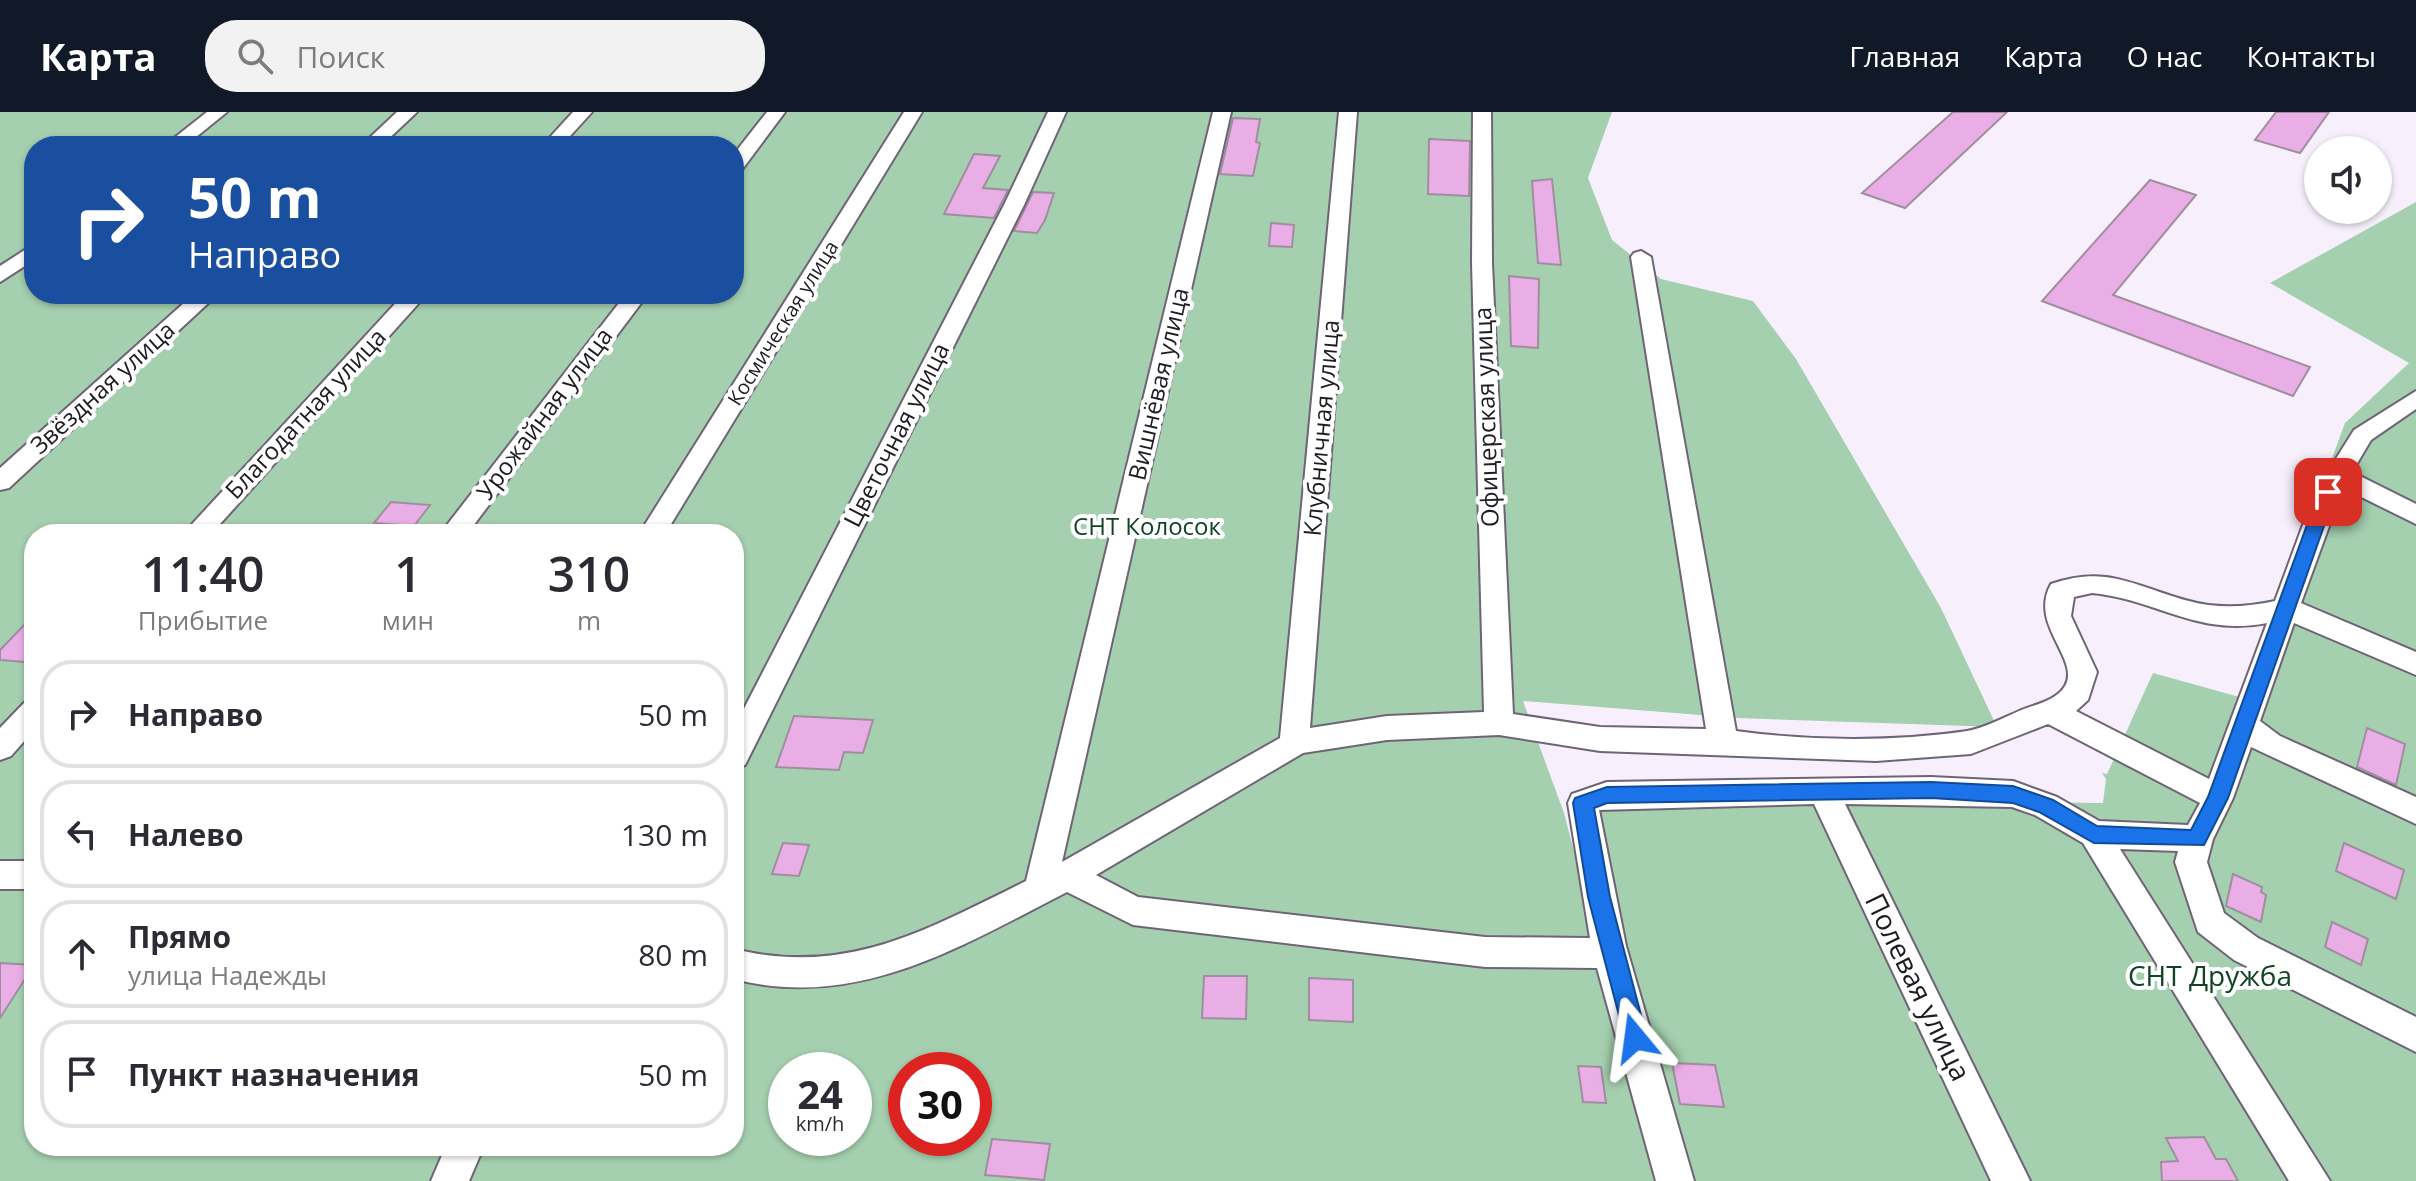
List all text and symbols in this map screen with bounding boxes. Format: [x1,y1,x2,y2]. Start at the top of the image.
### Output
search box [205,20,765,92]
text: Карта [40,30,157,82]
icon: search [233,34,277,78]
text: Поиск [297,36,385,77]
text: Главная [1849,37,1960,75]
text: Карта [2004,37,2083,75]
text: О нас [2127,37,2202,75]
text: Контакты [2246,37,2376,75]
map controls [2304,136,2392,224]
button: sound [2304,136,2392,224]
text: 50 m [188,158,322,234]
icon: right [56,168,160,272]
text: Направо [188,230,341,279]
street label: Космическая улица [721,235,844,410]
street label: Вишнёвая улица [1119,284,1196,483]
street label: Офицерская улица [1465,306,1506,528]
street label: Звёздная улица [23,313,181,461]
street label: Клубничная улица [1295,318,1346,537]
street label: Благодатная улица [217,320,393,506]
street label: Урожайная улица [468,320,619,506]
street label: Цветочная улица [835,337,956,532]
pin [2294,458,2362,526]
icon: arrive [2306,470,2350,514]
park label: СНТ Колосок [1073,509,1222,542]
text: 11:40 [141,541,264,606]
text: 1 [394,541,422,606]
text: 310 [548,541,630,606]
text: Прибытие [138,602,268,638]
text: мин [382,602,434,638]
text: m [577,602,601,638]
icon: right [60,692,104,736]
text: Направо [128,694,263,735]
text: 50 m [638,694,708,735]
icon: left [60,812,104,856]
text: Налево [128,814,244,855]
text: 130 m [621,814,708,855]
street label: Полевая улица [1857,886,1981,1087]
text: Прямо [128,916,231,957]
icon: ahead [60,932,104,976]
text: 80 m [638,934,708,975]
park label: СНТ Дружба [2128,956,2292,994]
text: улица Надежды [128,957,327,993]
position arrow [1593,996,1677,1080]
icon: arrive [60,1052,104,1096]
speed limit sign: 30 [888,1052,992,1156]
text: Пункт назначения [128,1054,420,1095]
text: 50 m [638,1054,708,1095]
text: 24 [797,1066,843,1121]
text: km/h [796,1110,844,1137]

